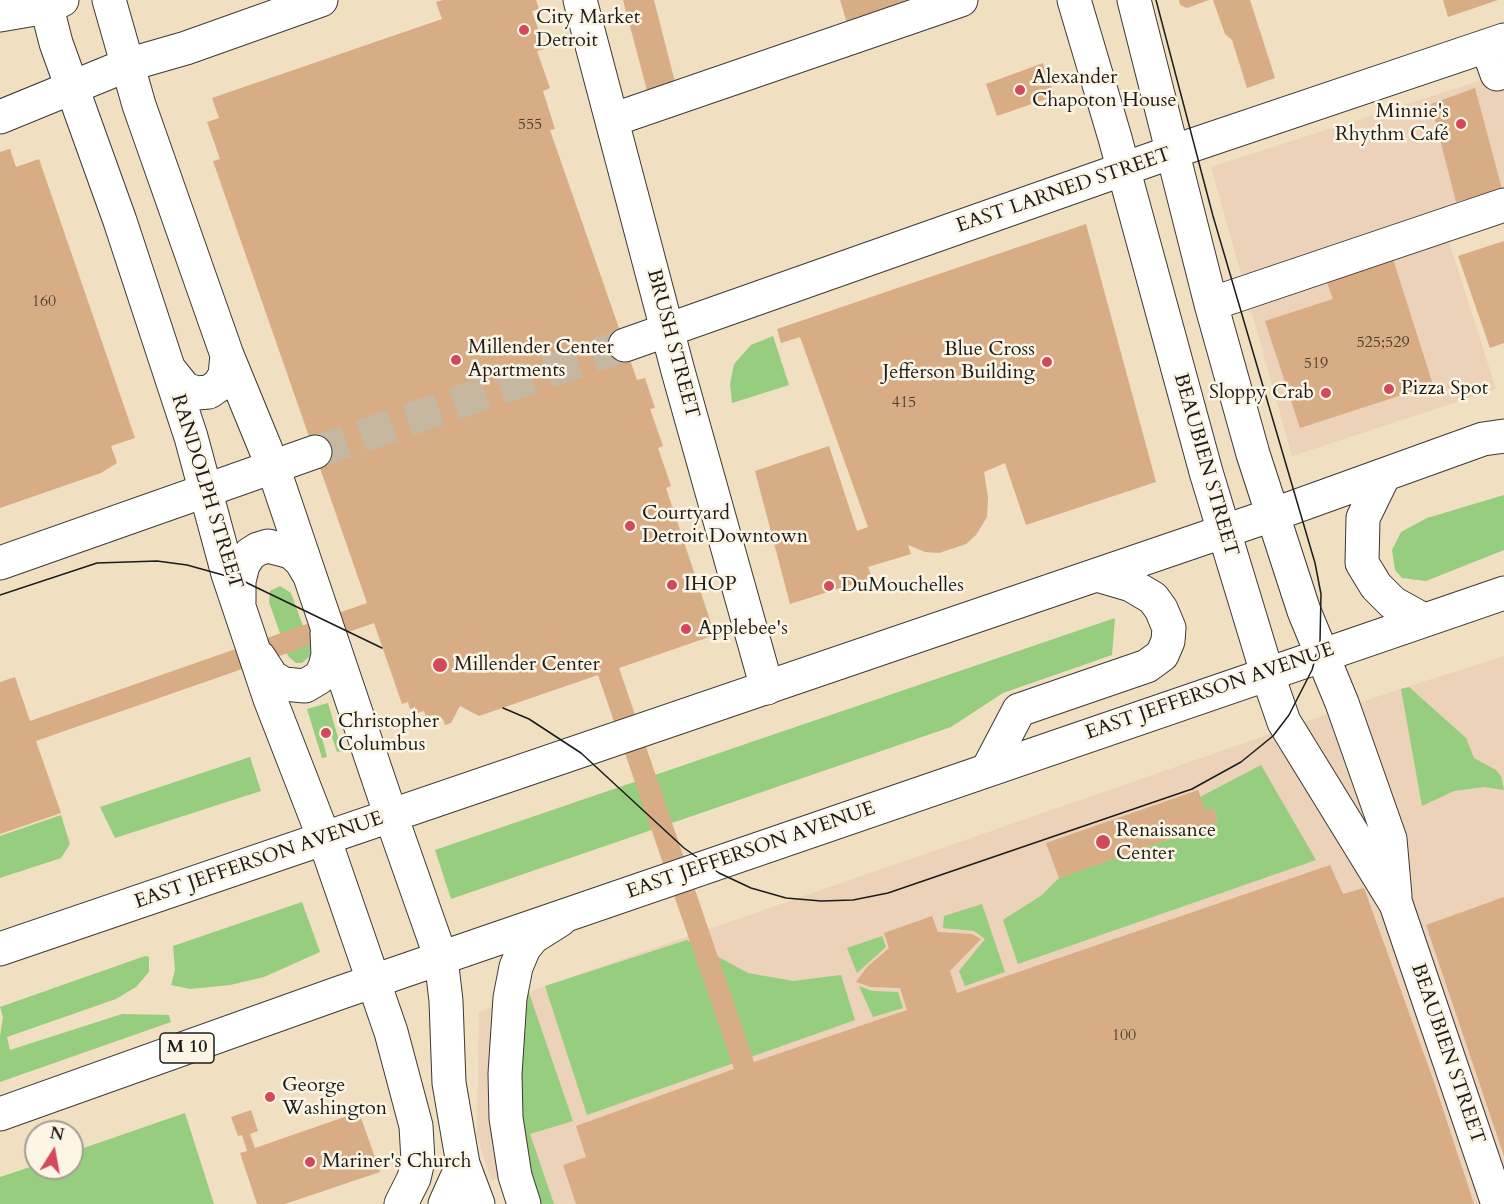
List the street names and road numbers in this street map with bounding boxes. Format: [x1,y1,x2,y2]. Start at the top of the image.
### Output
street label: EAST LARNED STREET [953,143,1175,239]
street label: BRUSH STREET [641,267,703,421]
street label: BEAUBIEN STREET [1167,371,1243,559]
street label: RANDOLPH STREET [165,392,247,592]
street label: EAST JEFFERSON AVENUE [1082,638,1338,746]
street label: EAST JEFFERSON AVENUE [623,797,879,905]
street label: EAST JEFFERSON AVENUE [131,807,387,915]
street label: BEAUBIEN STREET [1405,960,1489,1148]
road number: M 10 [160,1033,214,1063]

